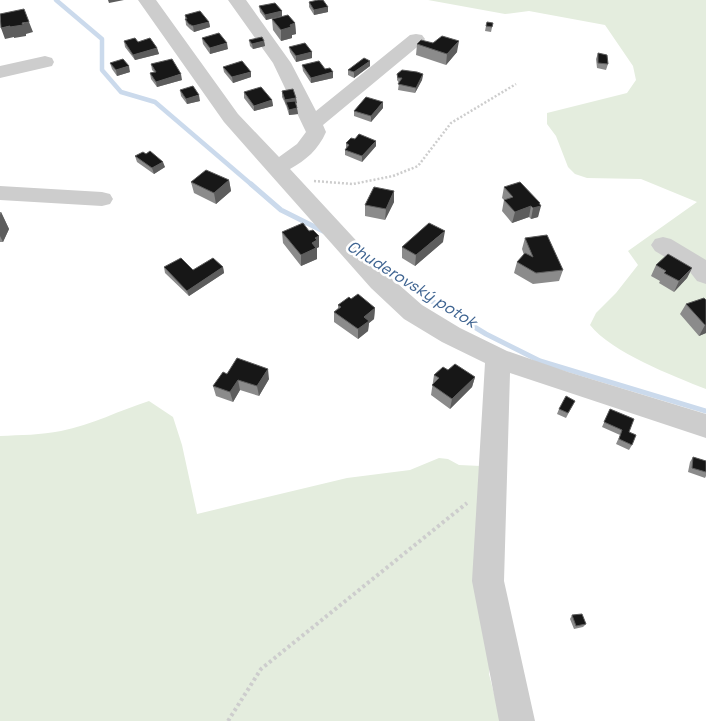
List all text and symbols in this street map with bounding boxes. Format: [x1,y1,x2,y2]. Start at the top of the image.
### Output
water label: Chuderovský potok [343,235,483,334]

